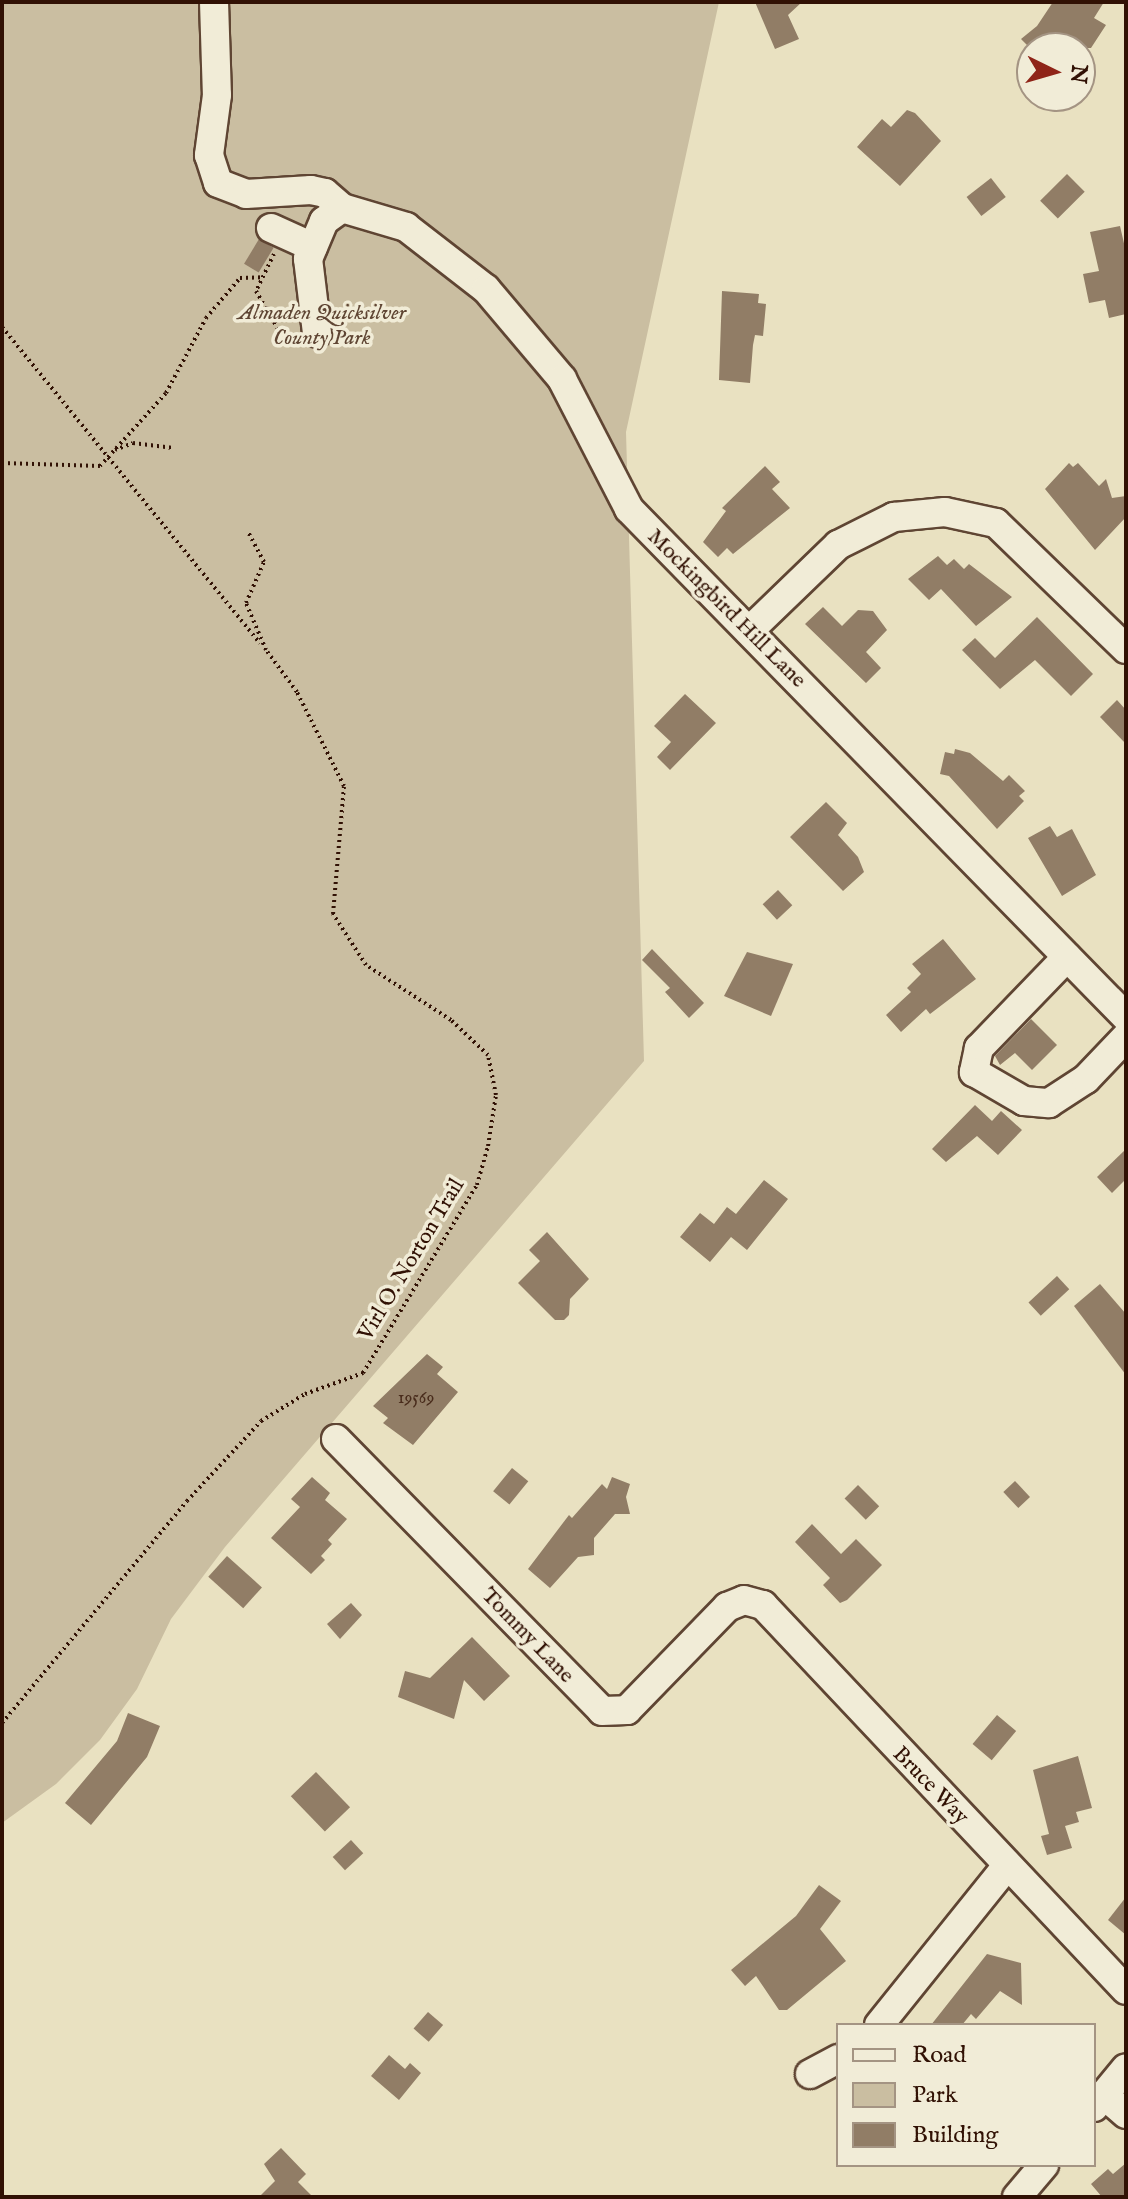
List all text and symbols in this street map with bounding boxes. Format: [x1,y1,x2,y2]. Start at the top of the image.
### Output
north arrow [1016,32,1096,112]
text: N [1063,63,1093,85]
park label: Almaden Quicksilver County Park [238,300,406,352]
street label: Mockingbird Hill Lane [641,524,811,694]
street label: Virl O. Norton Trail [353,1174,471,1346]
house number: 19569 [398,1388,434,1410]
street label: Tommy Lane [475,1583,579,1689]
street label: Bruce Way [886,1742,974,1830]
legend [836,2023,1096,2167]
text: Road [912,2040,966,2071]
text: Park [912,2080,958,2111]
text: Building [912,2120,998,2151]

